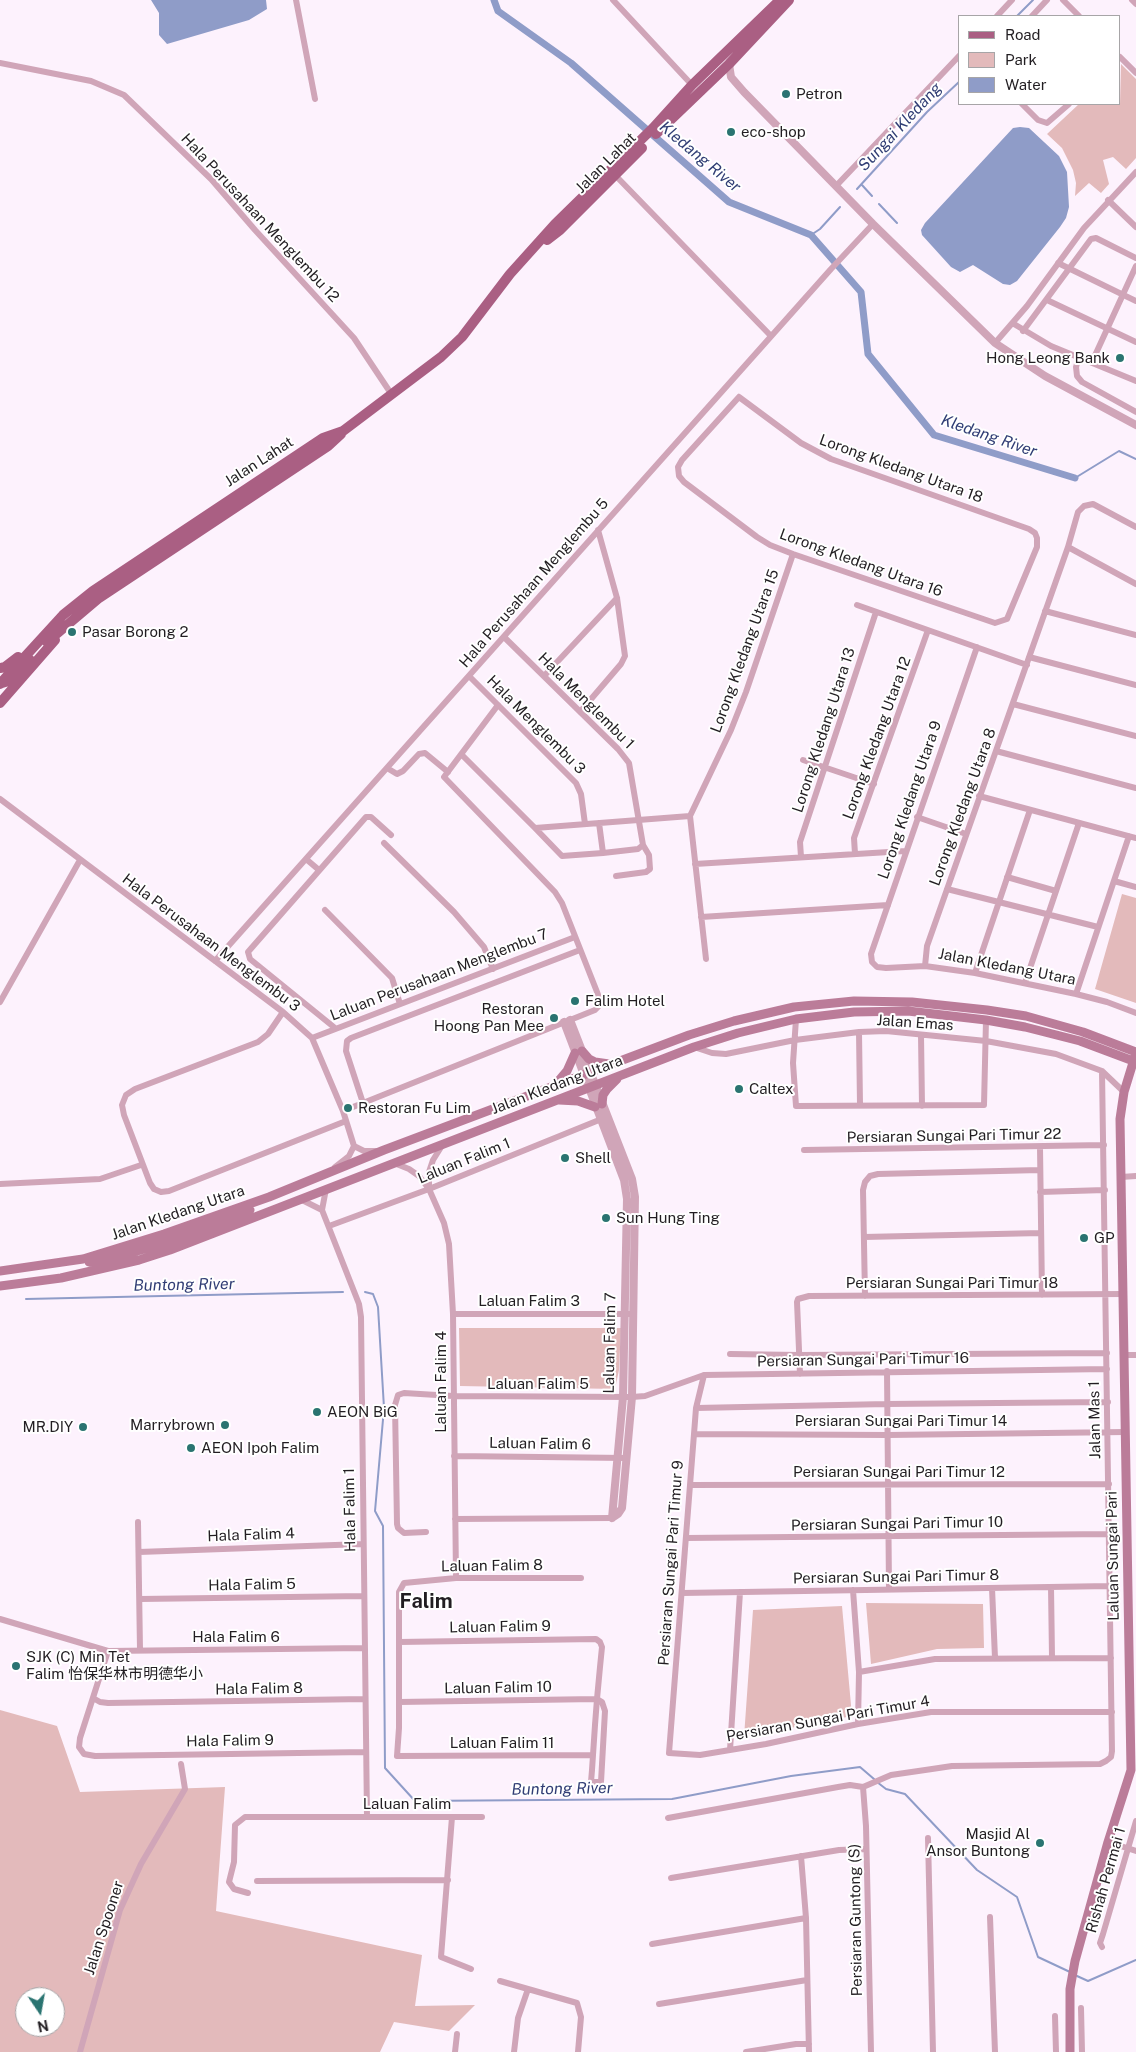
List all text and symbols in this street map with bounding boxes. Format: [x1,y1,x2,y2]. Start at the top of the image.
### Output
legend [958,15,1121,105]
text: Road [1005,26,1041,43]
text: Park [1005,51,1037,68]
text: Water [1005,76,1047,93]
water label: Sungai Kledang [854,79,946,175]
place label: Petron [796,85,842,103]
marker: Petron [780,88,792,100]
water label: Kledang River [655,117,745,197]
place label: eco-shop [741,123,806,141]
marker: eco-shop [725,126,737,138]
street label: Jalan Lahat [572,129,640,197]
street label: Hala Perusahaan Menglembu 12 [177,130,343,306]
place label: Hong Leong Bank [986,349,1110,367]
marker: Hong Leong Bank [1114,352,1126,364]
water label: Kledang River [938,411,1040,461]
street label: Lorong Kledang Utara 18 [817,431,985,507]
street label: Jalan Lahat [221,433,297,491]
street label: Hala Perusahaan Menglembu 5 [456,495,612,671]
street label: Lorong Kledang Utara 16 [777,525,945,601]
street label: Lorong Kledang Utara 15 [707,567,783,735]
place label: Pasar Borong 2 [82,623,188,641]
marker: Pasar Borong 2 [66,626,78,638]
street label: Lorong Kledang Utara 13 [789,645,859,815]
street label: Hala Menglembu 1 [534,649,638,753]
street label: Lorong Kledang Utara 12 [839,654,915,822]
street label: Hala Menglembu 3 [483,672,589,778]
street label: Lorong Kledang Utara 9 [874,719,946,881]
street label: Lorong Kledang Utara 8 [926,726,1000,888]
street label: Hala Perusahaan Menglembu 3 [119,870,303,1016]
street label: Laluan Perusahaan Menglembu 7 [328,925,550,1025]
street label: Jalan Kledang Utara [937,945,1077,989]
place label: Falim Hotel [585,992,665,1010]
marker: Falim Hotel [569,995,581,1007]
place label: Restoran Hoong Pan Mee [434,1000,544,1035]
street label: Jalan Emas [876,1011,954,1035]
marker: Restoran Hoong Pan Mee [548,1012,560,1024]
street label: Jalan Kledang Utara [489,1052,625,1118]
place label: Caltex [749,1080,794,1098]
marker: Caltex [733,1083,745,1095]
place label: Restoran Fu Lim [358,1099,471,1117]
marker: Restoran Fu Lim [342,1102,354,1114]
street label: Persiaran Sungai Pari Timur 22 [847,1125,1061,1147]
street label: Laluan Falim 1 [415,1134,513,1188]
place label: Shell [575,1149,611,1167]
marker: Shell [559,1152,571,1164]
street label: Jalan Kledang Utara [109,1182,247,1244]
place label: Sun Hung Ting [616,1209,720,1227]
marker: Sun Hung Ting [600,1212,612,1224]
place label: GP [1094,1229,1115,1247]
marker: GP [1078,1232,1090,1244]
street label: Persiaran Sungai Pari Timur 18 [846,1274,1058,1292]
water label: Buntong River [133,1275,235,1295]
street label: Laluan Falim 3 [478,1292,580,1310]
street label: Laluan Falim 7 [600,1292,620,1394]
street label: Laluan Falim 4 [432,1331,450,1433]
street label: Persiaran Sungai Pari Timur 16 [757,1349,969,1371]
street label: Laluan Falim 5 [487,1375,589,1393]
street label: Jalan Mas 1 [1085,1381,1105,1459]
place label: AEON BiG [327,1403,398,1421]
marker: AEON BiG [311,1406,323,1418]
street label: Persiaran Sungai Pari Timur 14 [795,1412,1007,1430]
place label: Marrybrown [130,1416,215,1434]
place label: MR.DIY [22,1418,73,1436]
marker: Marrybrown [219,1419,231,1431]
marker: MR.DIY [77,1421,89,1433]
street label: Laluan Falim 6 [489,1434,591,1454]
place label: AEON Ipoh Falim [201,1439,319,1457]
marker: AEON Ipoh Falim [185,1442,197,1454]
street label: Persiaran Sungai Pari Timur 9 [655,1460,687,1666]
street label: Persiaran Sungai Pari Timur 12 [793,1463,1005,1481]
street label: Hala Falim 1 [340,1468,360,1552]
street label: Laluan Sungai Pari [1103,1491,1123,1621]
street label: Persiaran Sungai Pari Timur 10 [791,1513,1003,1535]
street label: Hala Falim 4 [207,1524,295,1546]
street label: Laluan Falim 8 [441,1556,543,1576]
street label: Persiaran Sungai Pari Timur 8 [793,1566,999,1588]
street label: Hala Falim 5 [208,1575,296,1595]
district label: Falim [399,1590,453,1614]
street label: Laluan Falim 9 [449,1617,551,1637]
street label: Hala Falim 6 [192,1628,280,1646]
place label: SJK (C) Min Tet Falim 怡保华林市明德华小 [26,1648,203,1683]
marker: SJK (C) Min Tet Falim 怡保华林市明德华小 [10,1660,22,1672]
street label: Laluan Falim 10 [444,1678,552,1698]
street label: Hala Falim 8 [215,1679,303,1699]
street label: Persiaran Sungai Pari Timur 4 [725,1692,931,1746]
street label: Hala Falim 9 [186,1731,274,1751]
street label: Laluan Falim 11 [450,1734,554,1752]
water label: Buntong River [511,1779,613,1799]
street label: Laluan Falim [363,1795,451,1813]
place label: Masjid Al Ansor Buntong [926,1825,1030,1860]
street label: Rishah Permai 1 [1082,1825,1130,1935]
marker: Masjid Al Ansor Buntong [1034,1837,1046,1849]
street label: Persiaran Guntong (S) [846,1844,866,1996]
street label: Jalan Spooner [80,1879,128,1977]
north arrow [15,1987,65,2037]
text: N [36,2017,50,2035]

